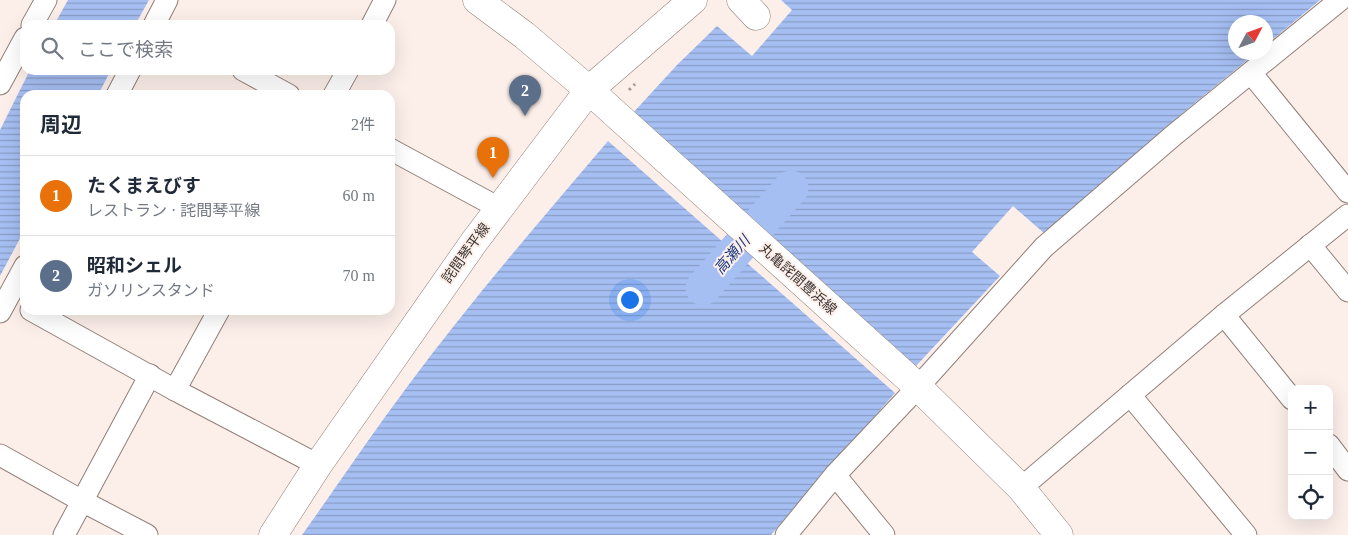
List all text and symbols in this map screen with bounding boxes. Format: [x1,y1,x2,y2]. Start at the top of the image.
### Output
north arrow [1228,15,1273,60]
search box [20,20,395,75]
icon: search [38,34,66,62]
text: ここで検索 [78,39,173,60]
pin: 2 [509,75,541,116]
text: 周辺 [40,113,82,137]
text: 2件 [351,116,375,133]
pin: 1 [477,137,509,178]
text: たくまえびす [87,175,201,196]
text: 1 [52,187,60,204]
text: 60 m [343,187,375,204]
text: レストラン · 詫間琴平線 [87,202,260,219]
street label: 詫間琴平線 [439,220,493,286]
water label: 高瀬川 [711,231,754,277]
street label: 丸亀詫間豊浜線 [757,241,839,317]
text: 昭和シェル [87,255,182,276]
text: 2 [52,267,60,284]
text: 70 m [343,267,375,284]
text: ガソリンスタンド [87,282,215,299]
your location [617,287,643,313]
map controls [1288,385,1333,520]
button: + [1288,385,1333,430]
button: − [1288,430,1333,475]
button: locate [1288,475,1333,520]

